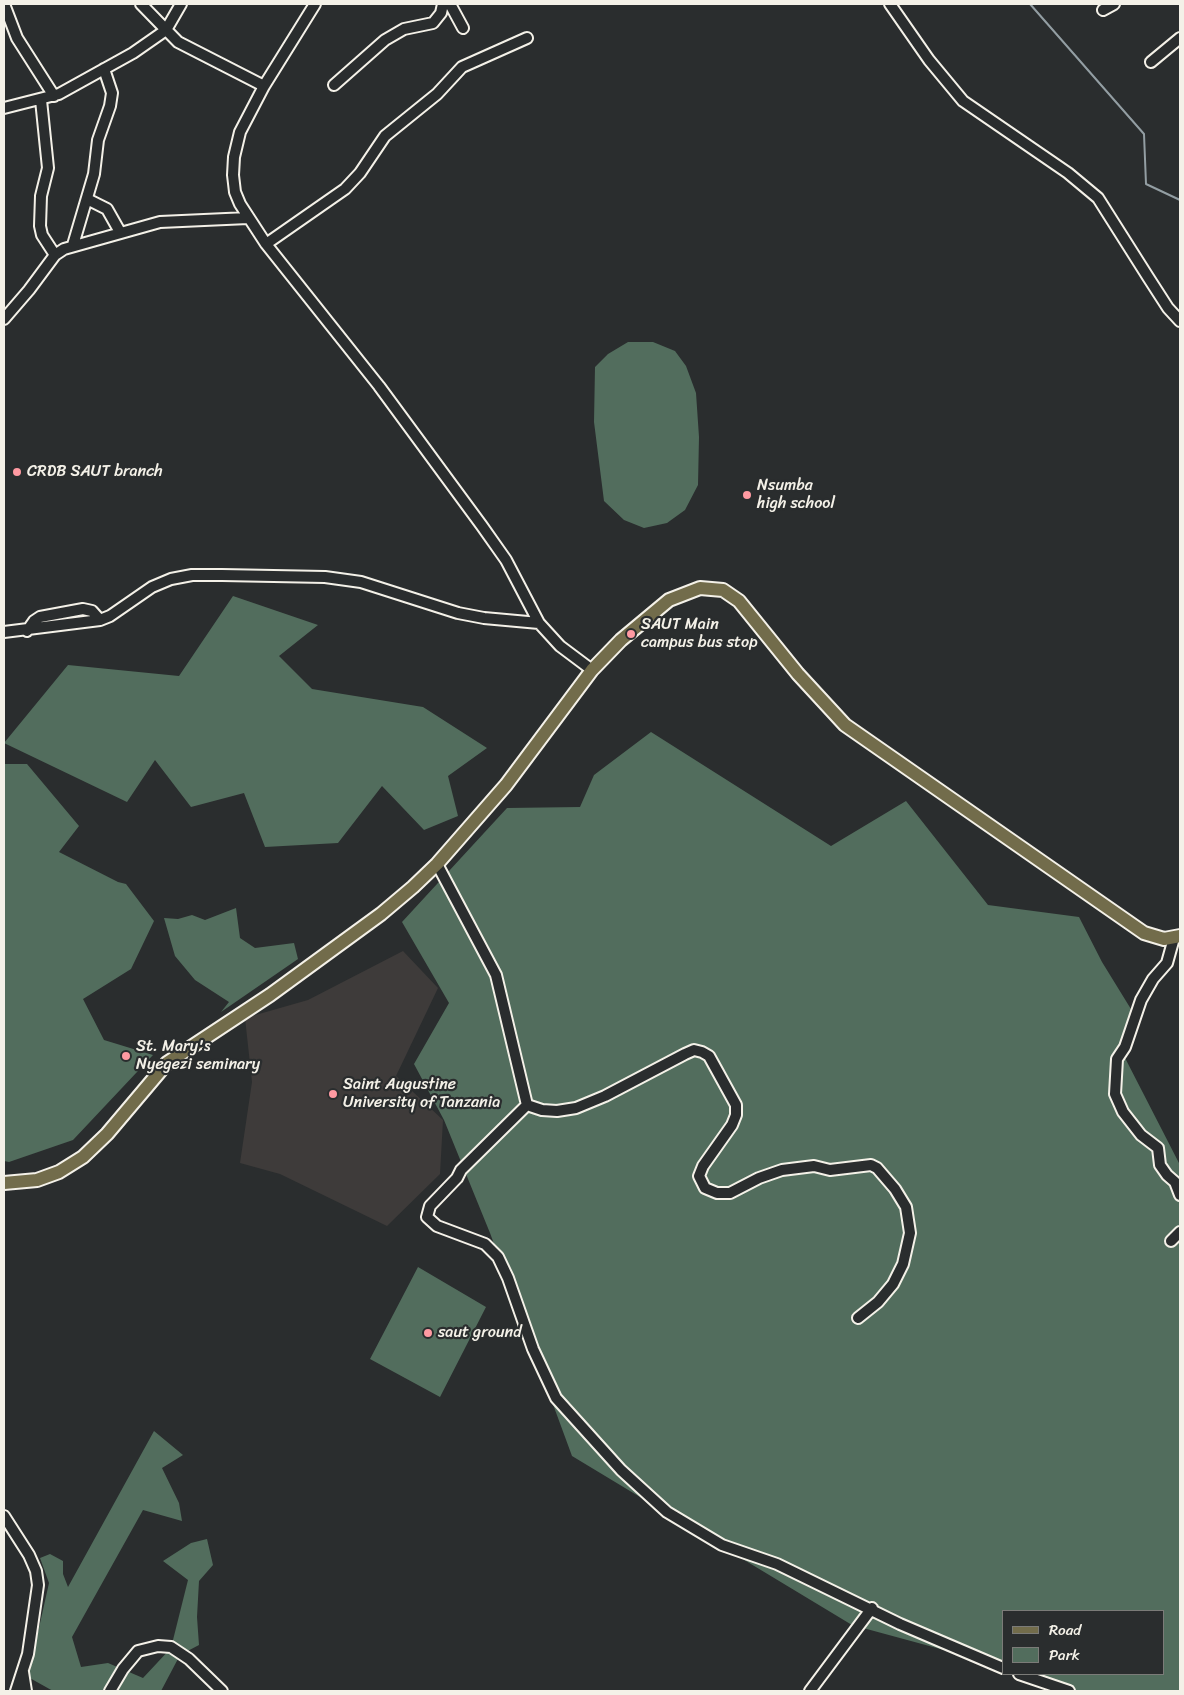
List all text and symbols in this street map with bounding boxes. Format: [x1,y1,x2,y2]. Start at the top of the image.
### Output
place label: CRDB SAUT branch [27,462,163,482]
marker: CRDB SAUT branch [11,466,23,478]
place label: Nsumba high school [757,476,835,514]
marker: Nsumba high school [741,489,753,501]
place label: SAUT Main campus bus stop [641,615,758,653]
marker: SAUT Main campus bus stop [625,628,637,640]
place label: St. Mary's Nyegezi seminary [136,1037,260,1075]
marker: St. Mary's Nyegezi seminary [120,1050,132,1062]
place label: Saint Augustine University of Tanzania [343,1075,500,1113]
marker: Saint Augustine University of Tanzania [327,1088,339,1100]
place label: saut ground [438,1323,522,1343]
marker: saut ground [422,1327,434,1339]
legend [1002,1610,1164,1675]
text: Road [1049,1617,1081,1643]
text: Park [1049,1642,1080,1668]

